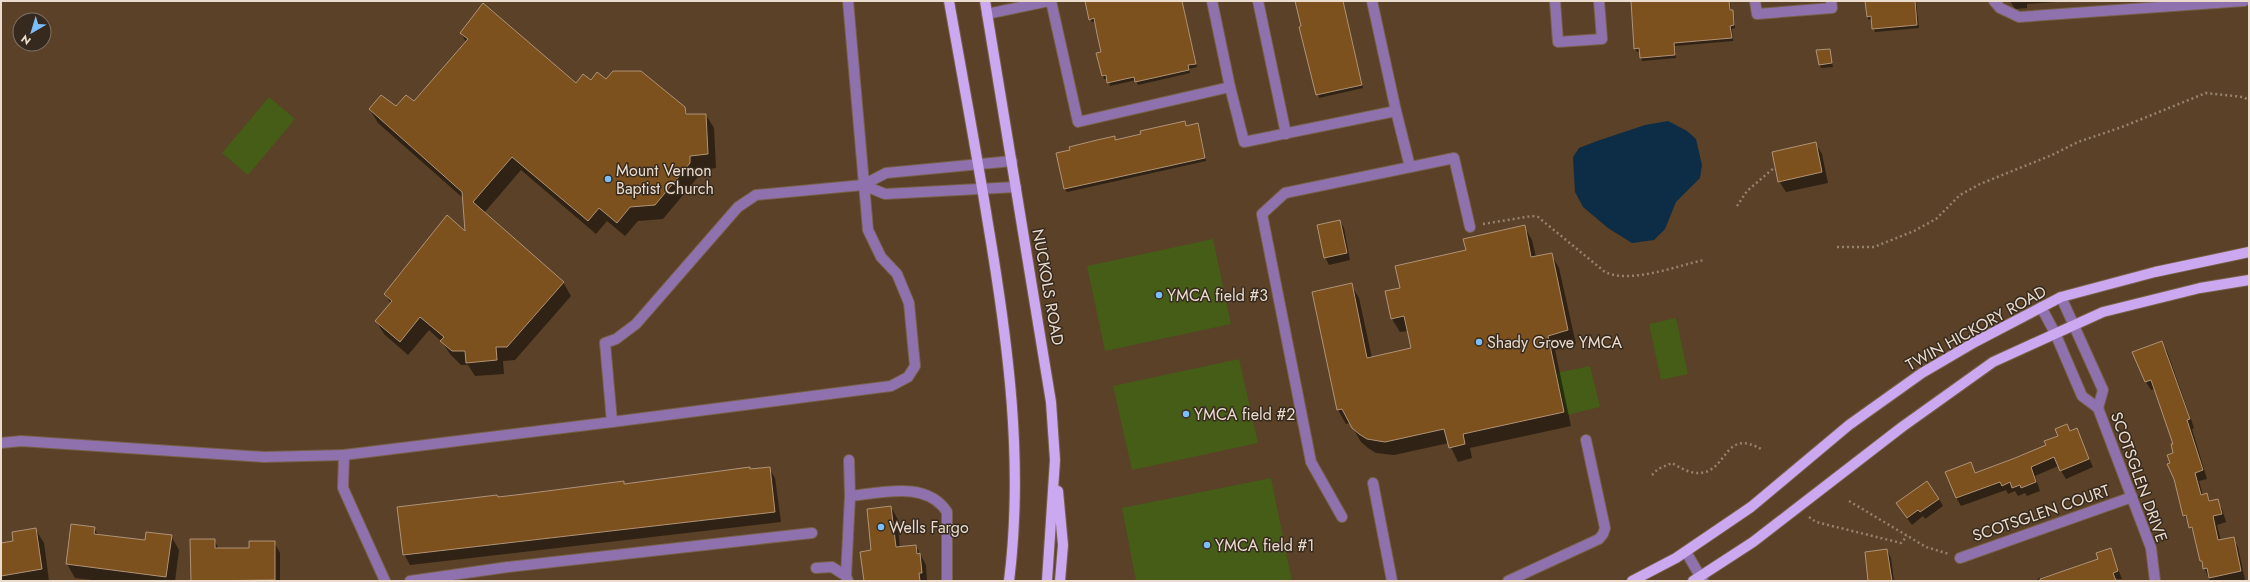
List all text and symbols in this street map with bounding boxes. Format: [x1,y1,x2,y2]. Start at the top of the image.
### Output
north arrow [12,12,52,52]
text: N [17,31,34,49]
place label: Mount Vernon Baptist Church [616,159,714,200]
marker: Mount Vernon Baptist Church [603,174,613,184]
street label: NUCKOLS ROAD [1026,227,1070,347]
street label: TWIN HICKORY ROAD [1902,280,2050,376]
place label: YMCA field #3 [1167,284,1268,307]
marker: YMCA field #3 [1154,290,1164,300]
place label: Shady Grove YMCA [1487,331,1622,354]
marker: Shady Grove YMCA [1474,337,1484,347]
place label: YMCA field #2 [1194,403,1295,426]
marker: YMCA field #2 [1181,409,1191,419]
street label: SCOTSGLEN DRIVE [2105,409,2173,545]
street label: SCOTSGLEN COURT [1969,479,2113,547]
place label: Wells Fargo [889,516,969,539]
marker: Wells Fargo [876,522,886,532]
place label: YMCA field #1 [1215,534,1314,557]
marker: YMCA field #1 [1202,540,1212,550]

